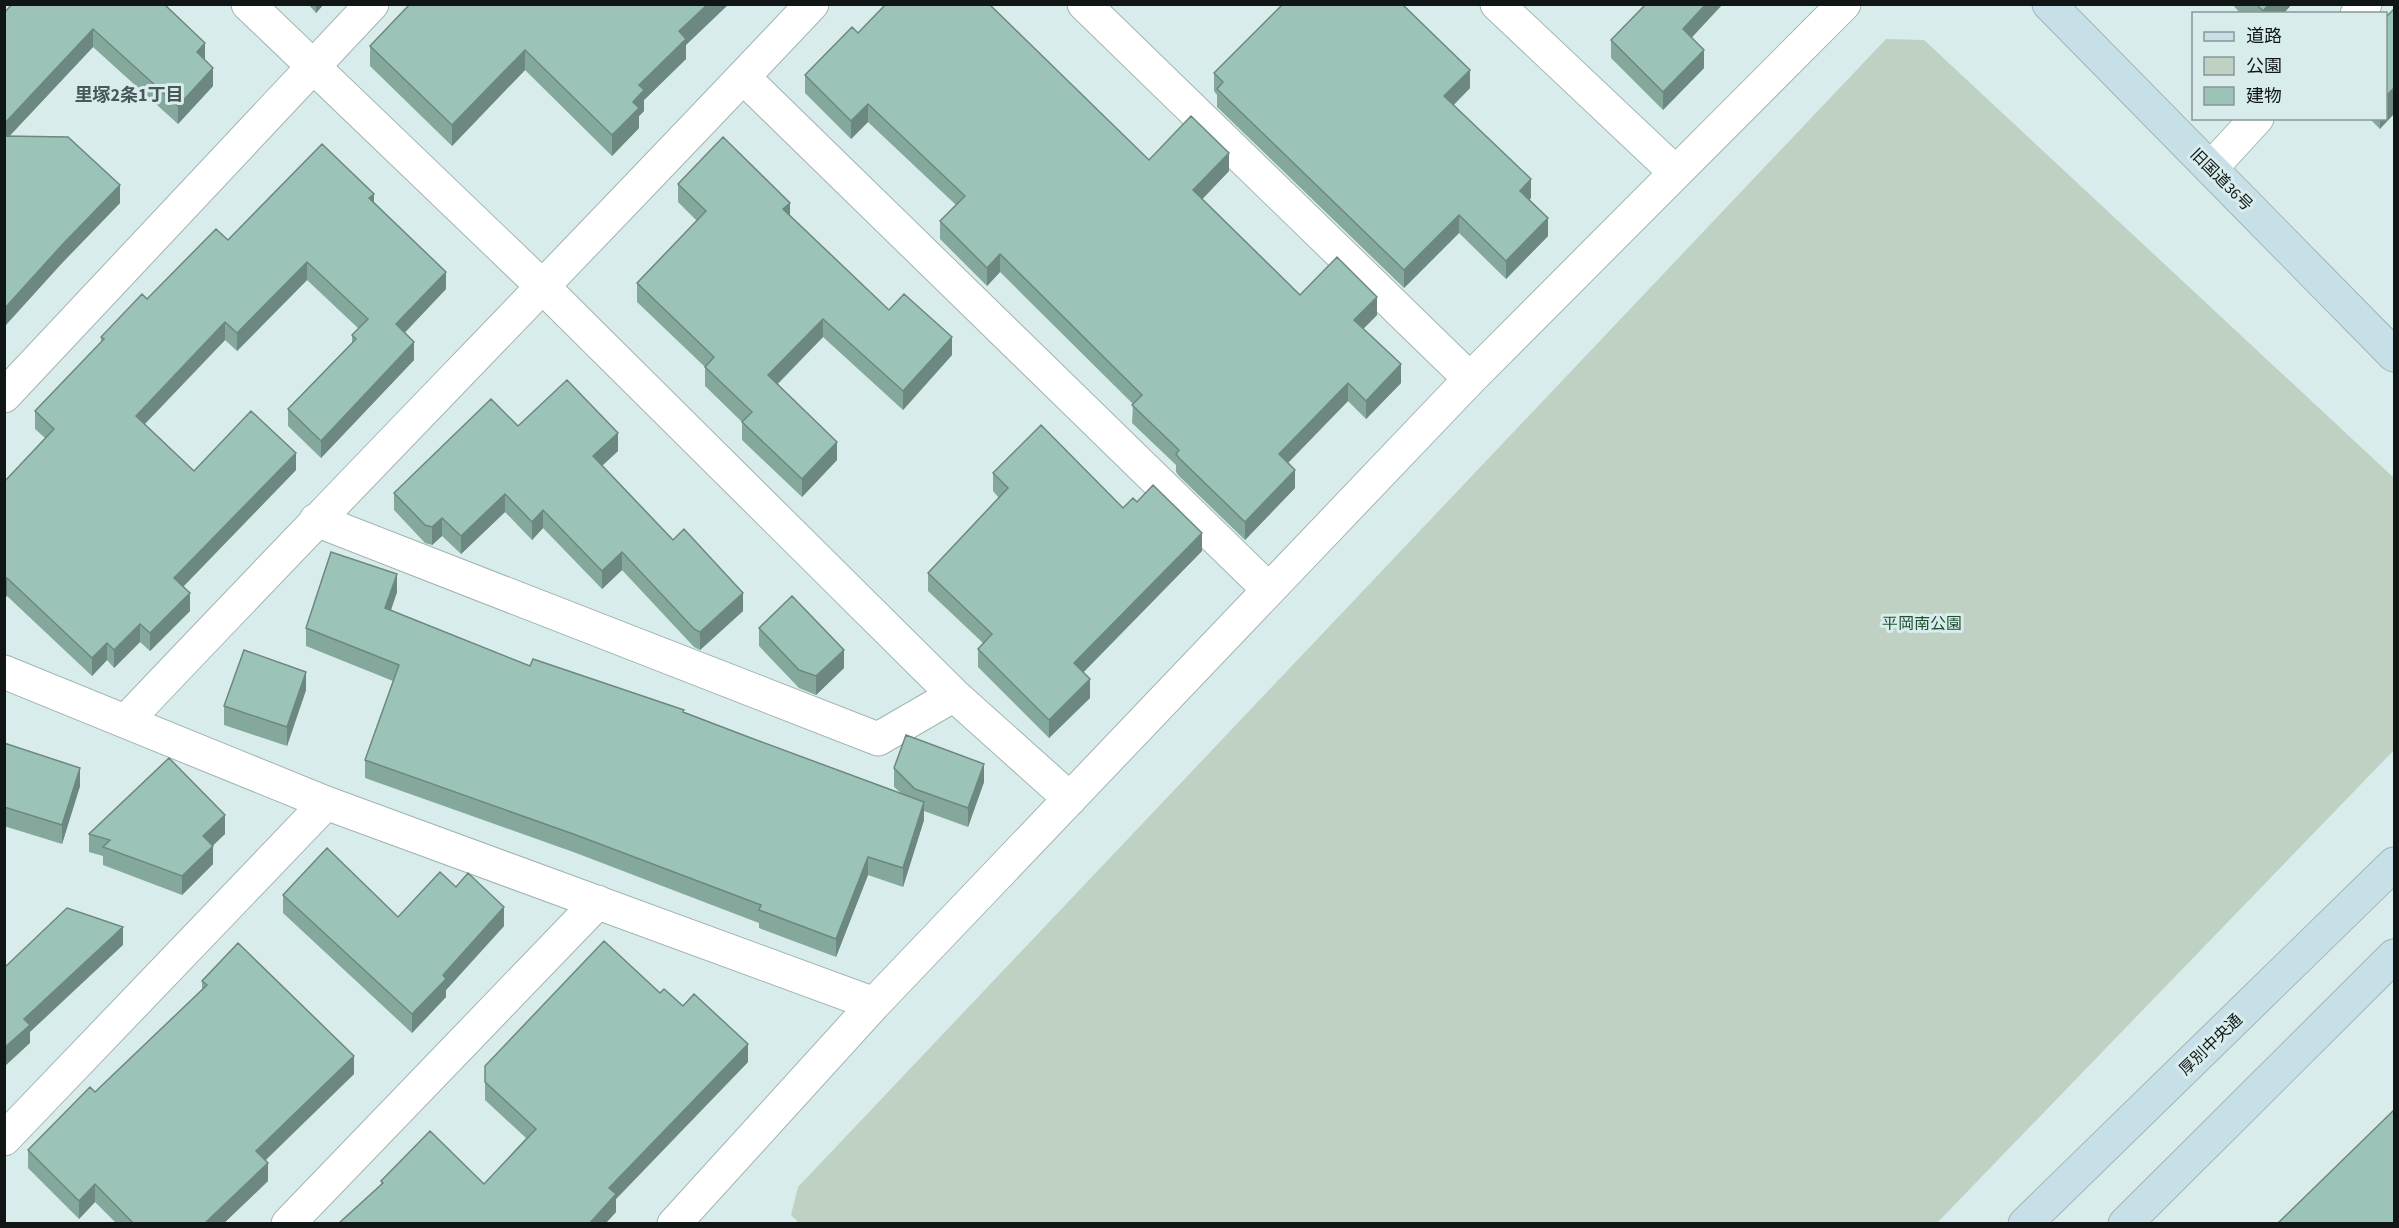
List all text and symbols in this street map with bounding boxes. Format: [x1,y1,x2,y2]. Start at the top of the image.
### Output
legend [2192,12,2387,120]
text: 道路 [2246,24,2282,49]
text: 公園 [2246,54,2282,79]
district label: 里塚2条1丁目 [74,83,184,108]
text: 建物 [2246,84,2282,109]
street label: 旧国道36号 [2185,144,2257,216]
park label: 平岡南公園 [1882,613,1962,635]
street label: 厚別中央通 [2174,1009,2247,1080]

